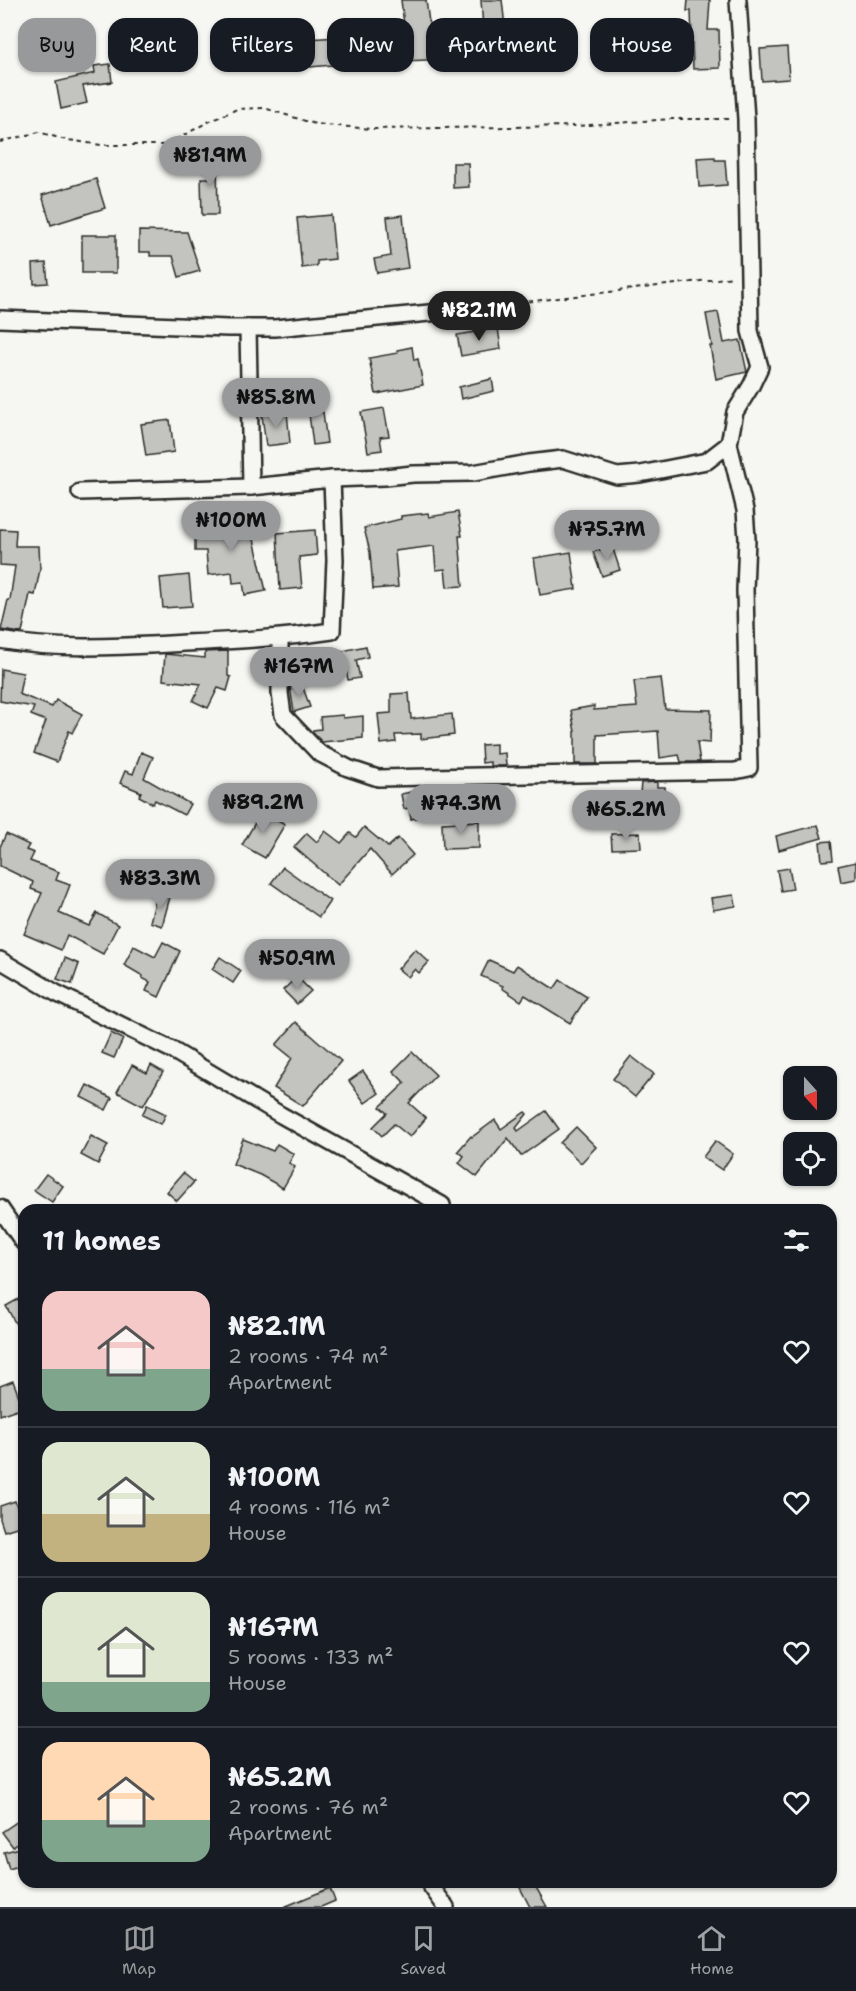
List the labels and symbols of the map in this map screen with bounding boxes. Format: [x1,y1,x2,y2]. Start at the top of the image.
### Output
pin: ₦81.9M [161,136,259,187]
pin: ₦82.1M [430,291,528,342]
pin: ₦85.8M [227,378,325,429]
pin: ₦100M [189,501,273,552]
pin: ₦75.7M [558,510,656,561]
pin: ₦167M [257,647,341,698]
pin: ₦89.2M [214,783,312,834]
pin: ₦74.3M [412,784,510,835]
pin: ₦65.2M [577,790,675,841]
pin: ₦83.3M [111,859,209,910]
pin: ₦50.9M [248,939,346,990]
north arrow [783,1066,837,1120]

